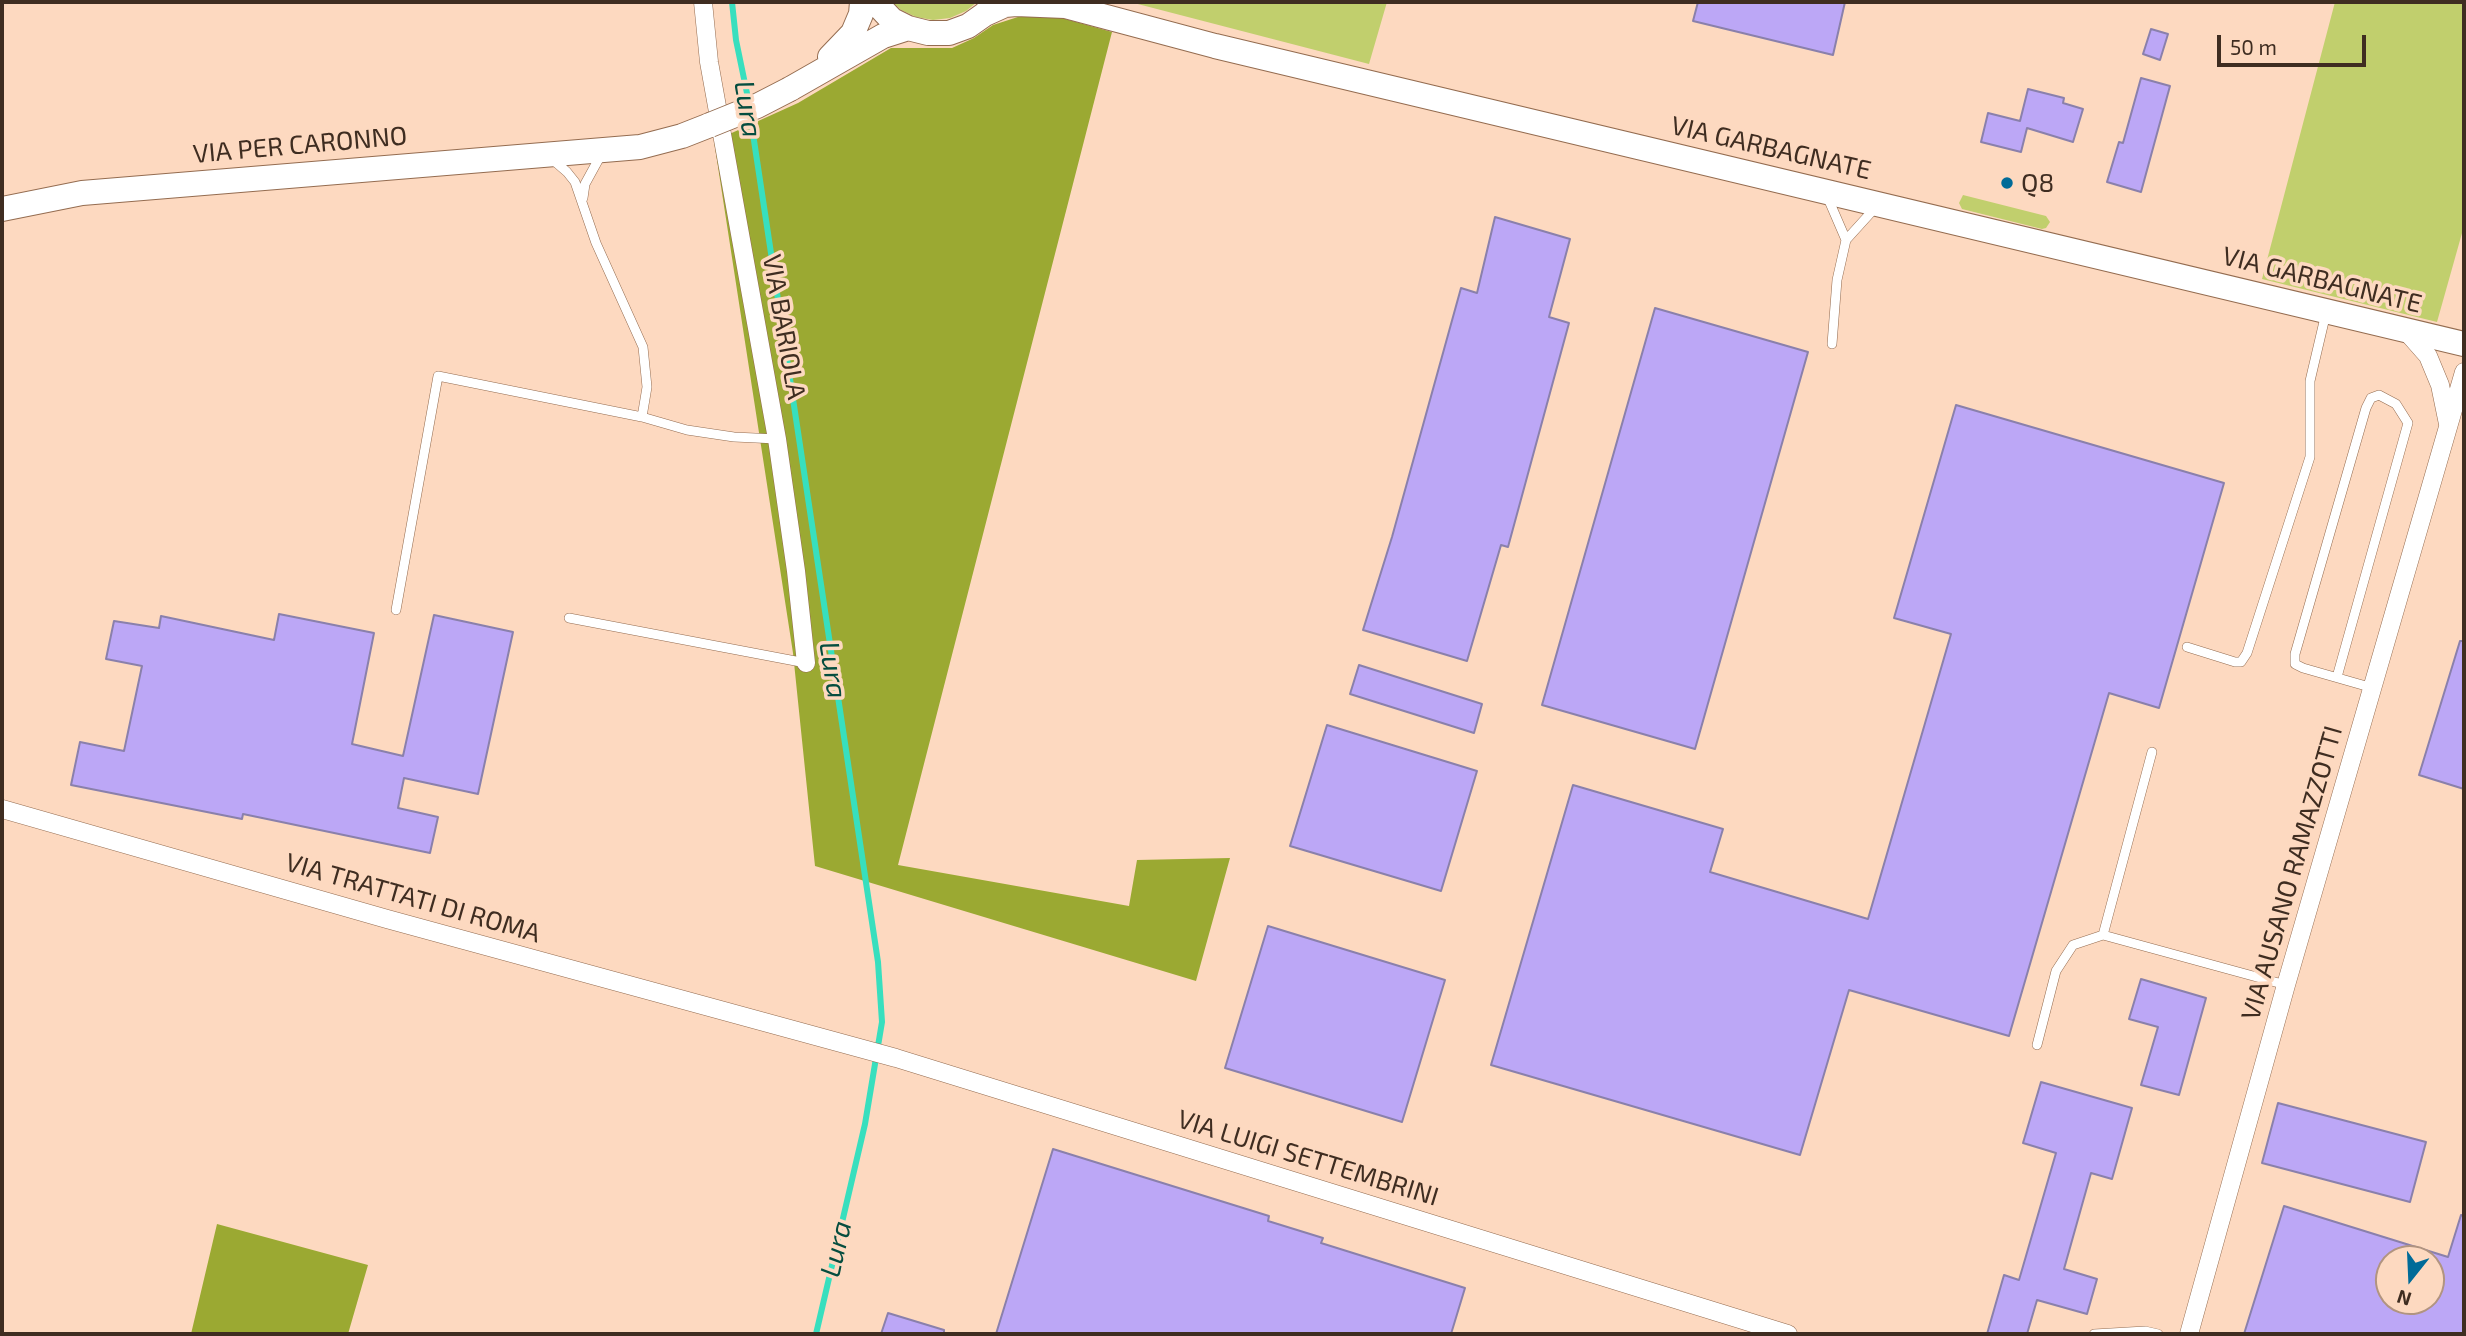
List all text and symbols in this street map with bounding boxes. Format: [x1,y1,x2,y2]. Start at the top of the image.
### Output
scale bar [2221,21,2370,65]
text: 50 m [2230,34,2277,59]
water label: Lura [727,78,769,140]
street label: VIA GARBAGNATE [1668,110,1874,186]
street label: VIA PER CARONNO [192,120,408,170]
place label: Q8 [2021,167,2054,199]
marker: Q8 [1999,175,2015,191]
street label: VIA GARBAGNATE [2219,240,2425,320]
street label: VIA BARIOLA [756,252,812,402]
water label: Lura [812,639,854,701]
street label: VIA AUSANO RAMAZZOTTI [2235,722,2349,1024]
street label: VIA TRATTATI DI ROMA [282,847,544,949]
street label: VIA LUIGI SETTEMBRINI [1174,1103,1442,1213]
water label: Lura [813,1217,859,1281]
north arrow [2375,1245,2445,1315]
text: N [2394,1285,2414,1312]

